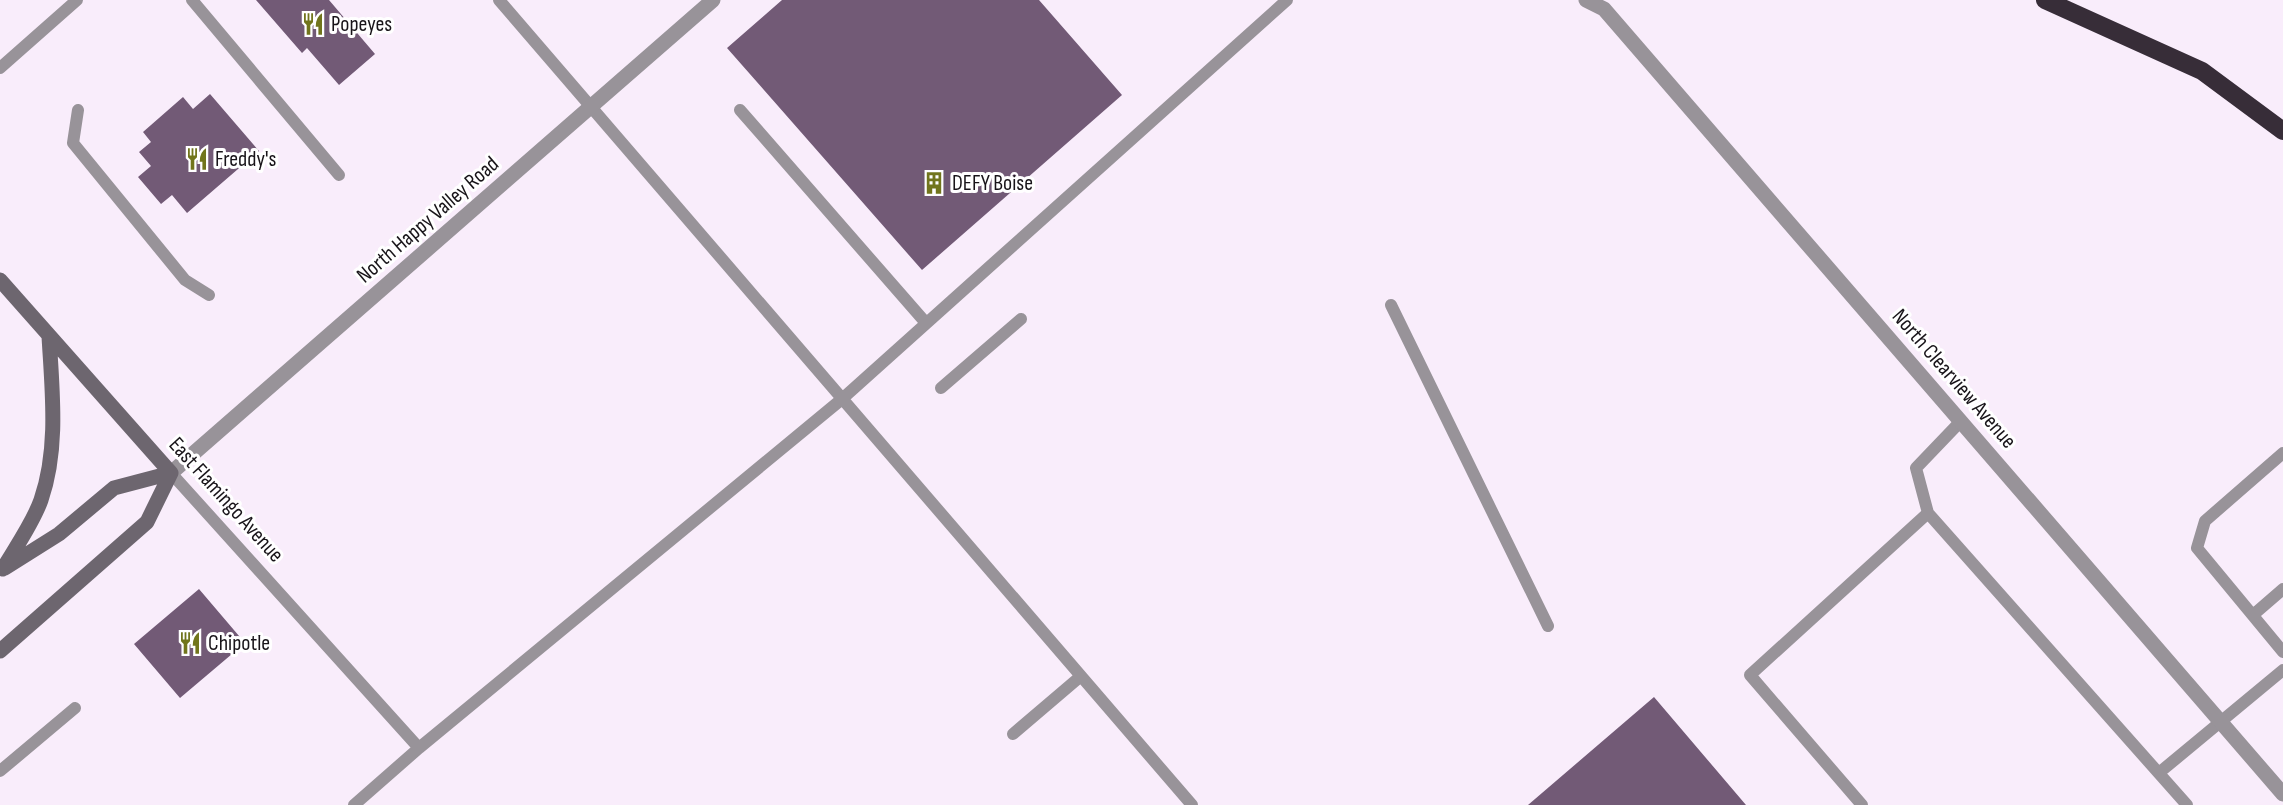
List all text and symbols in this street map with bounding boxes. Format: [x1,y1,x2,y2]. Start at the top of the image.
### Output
restaurant icon: Popeyes [300,11,326,37]
place label: Popeyes [331,11,392,38]
restaurant icon: Freddy's [184,146,210,172]
place label: Freddy's [215,146,276,173]
street label: North Happy Valley Road [351,151,505,289]
building icon: DEFY Boise [921,170,947,196]
place label: DEFY Boise [952,170,1033,197]
street label: North Clearview Avenue [1886,304,2022,454]
street label: East Flamingo Avenue [163,432,289,568]
restaurant icon: Chipotle [177,630,203,656]
place label: Chipotle [208,630,270,657]

